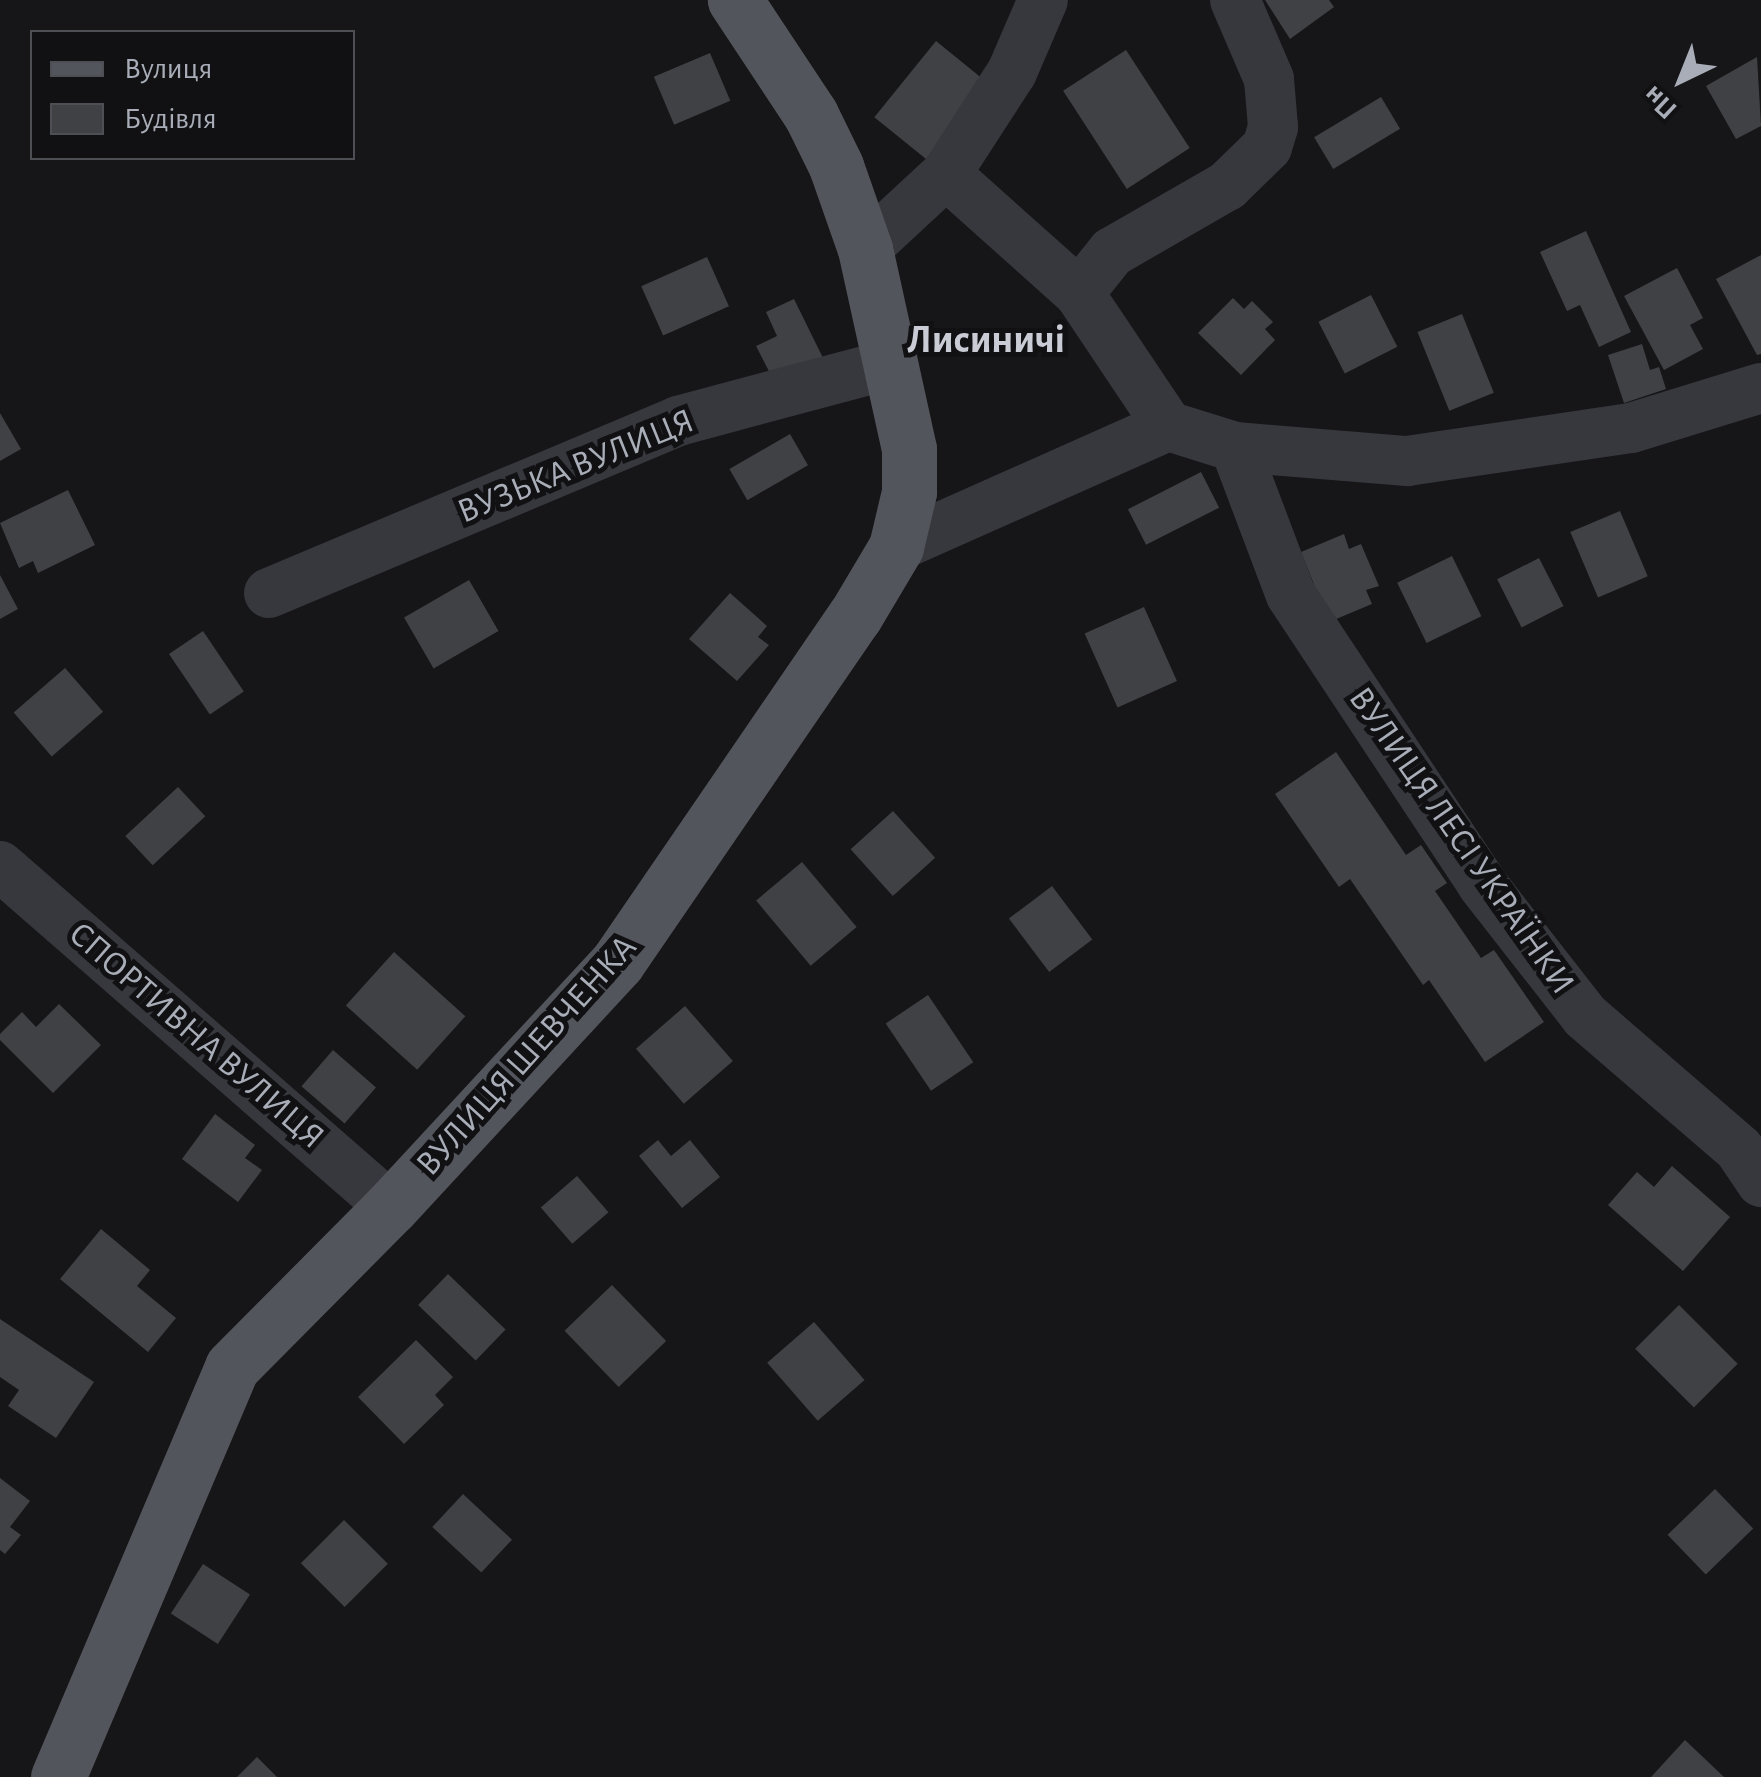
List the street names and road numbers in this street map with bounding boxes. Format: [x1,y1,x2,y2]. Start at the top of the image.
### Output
street label: ВУЗЬКА ВУЛИЦЯ [452,400,700,534]
street label: ВУЛИЦЯ ЛЕСІ УКРАЇНКИ [1339,679,1583,1003]
street label: СПОРТИВНА ВУЛИЦЯ [60,914,332,1158]
street label: ВУЛИЦЯ ШЕВЧЕНКА [408,927,646,1185]

